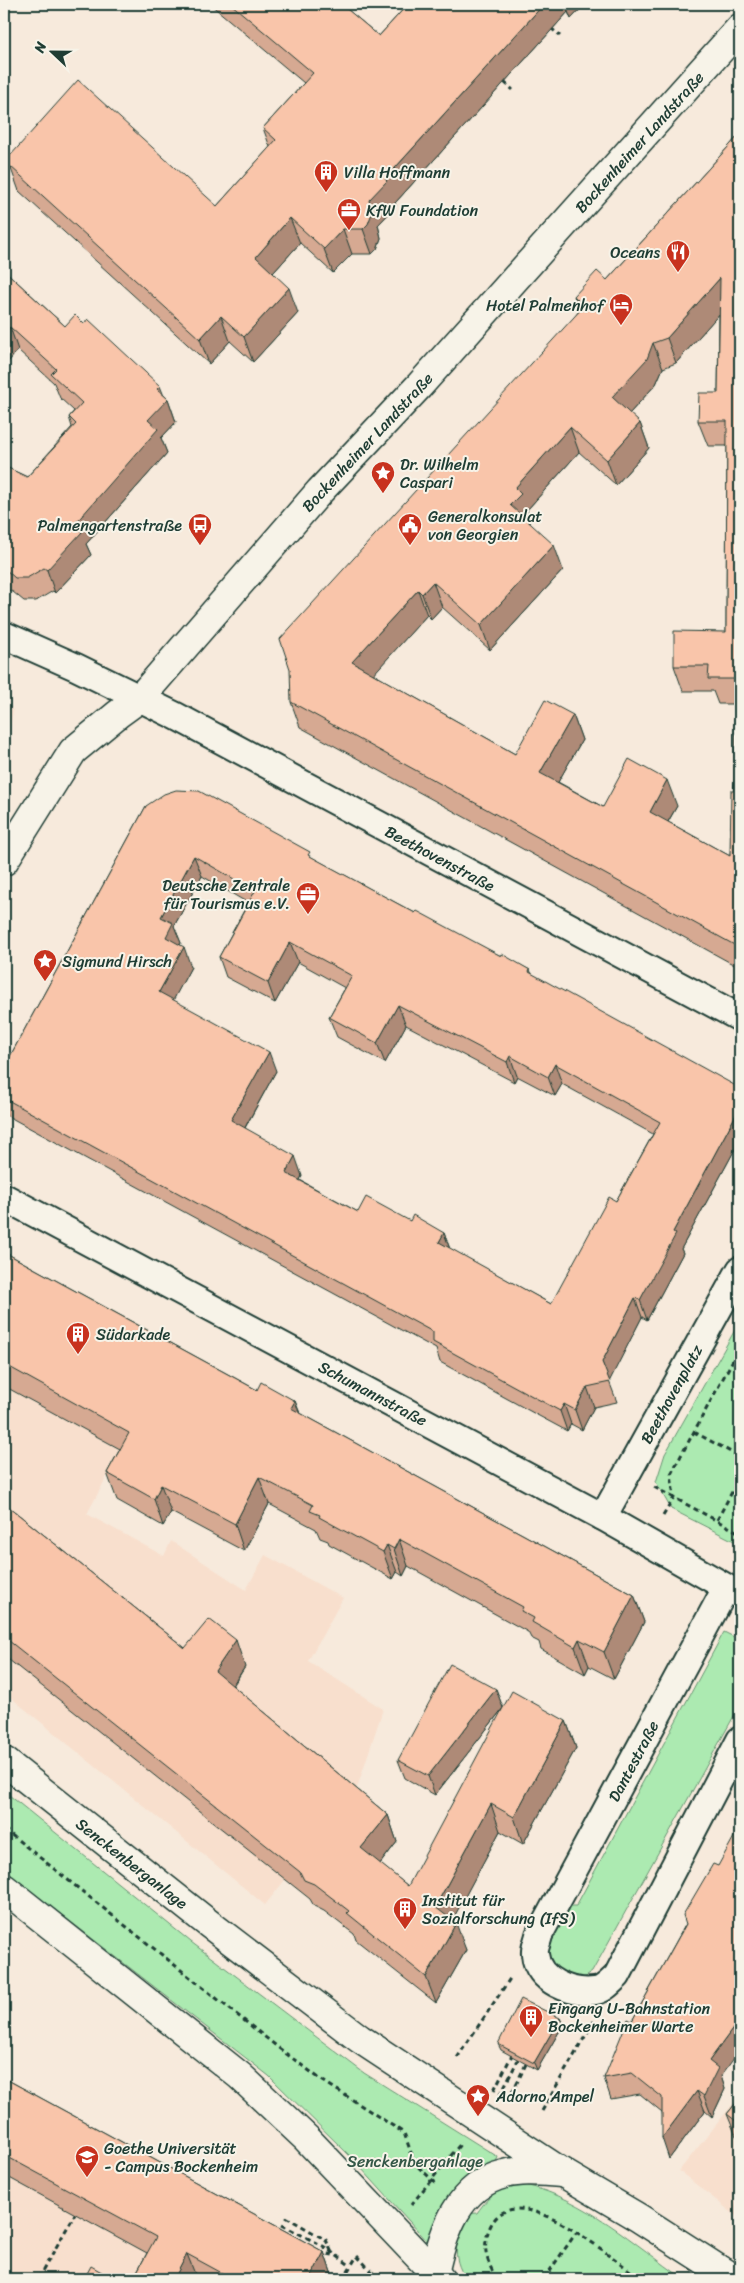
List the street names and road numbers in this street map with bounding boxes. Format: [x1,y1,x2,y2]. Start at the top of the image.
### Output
street label: Bockenheimer Landstraße [567,65,711,220]
street label: Bockenheimer Landstraße [294,365,440,519]
street label: Beethovenstraße [379,817,500,900]
street label: Beethovenplatz [632,1339,711,1449]
street label: Schumannstraße [313,1352,433,1434]
street label: Dantestraße [600,1715,667,1807]
street label: Senckenberganlage [69,1810,194,1917]

